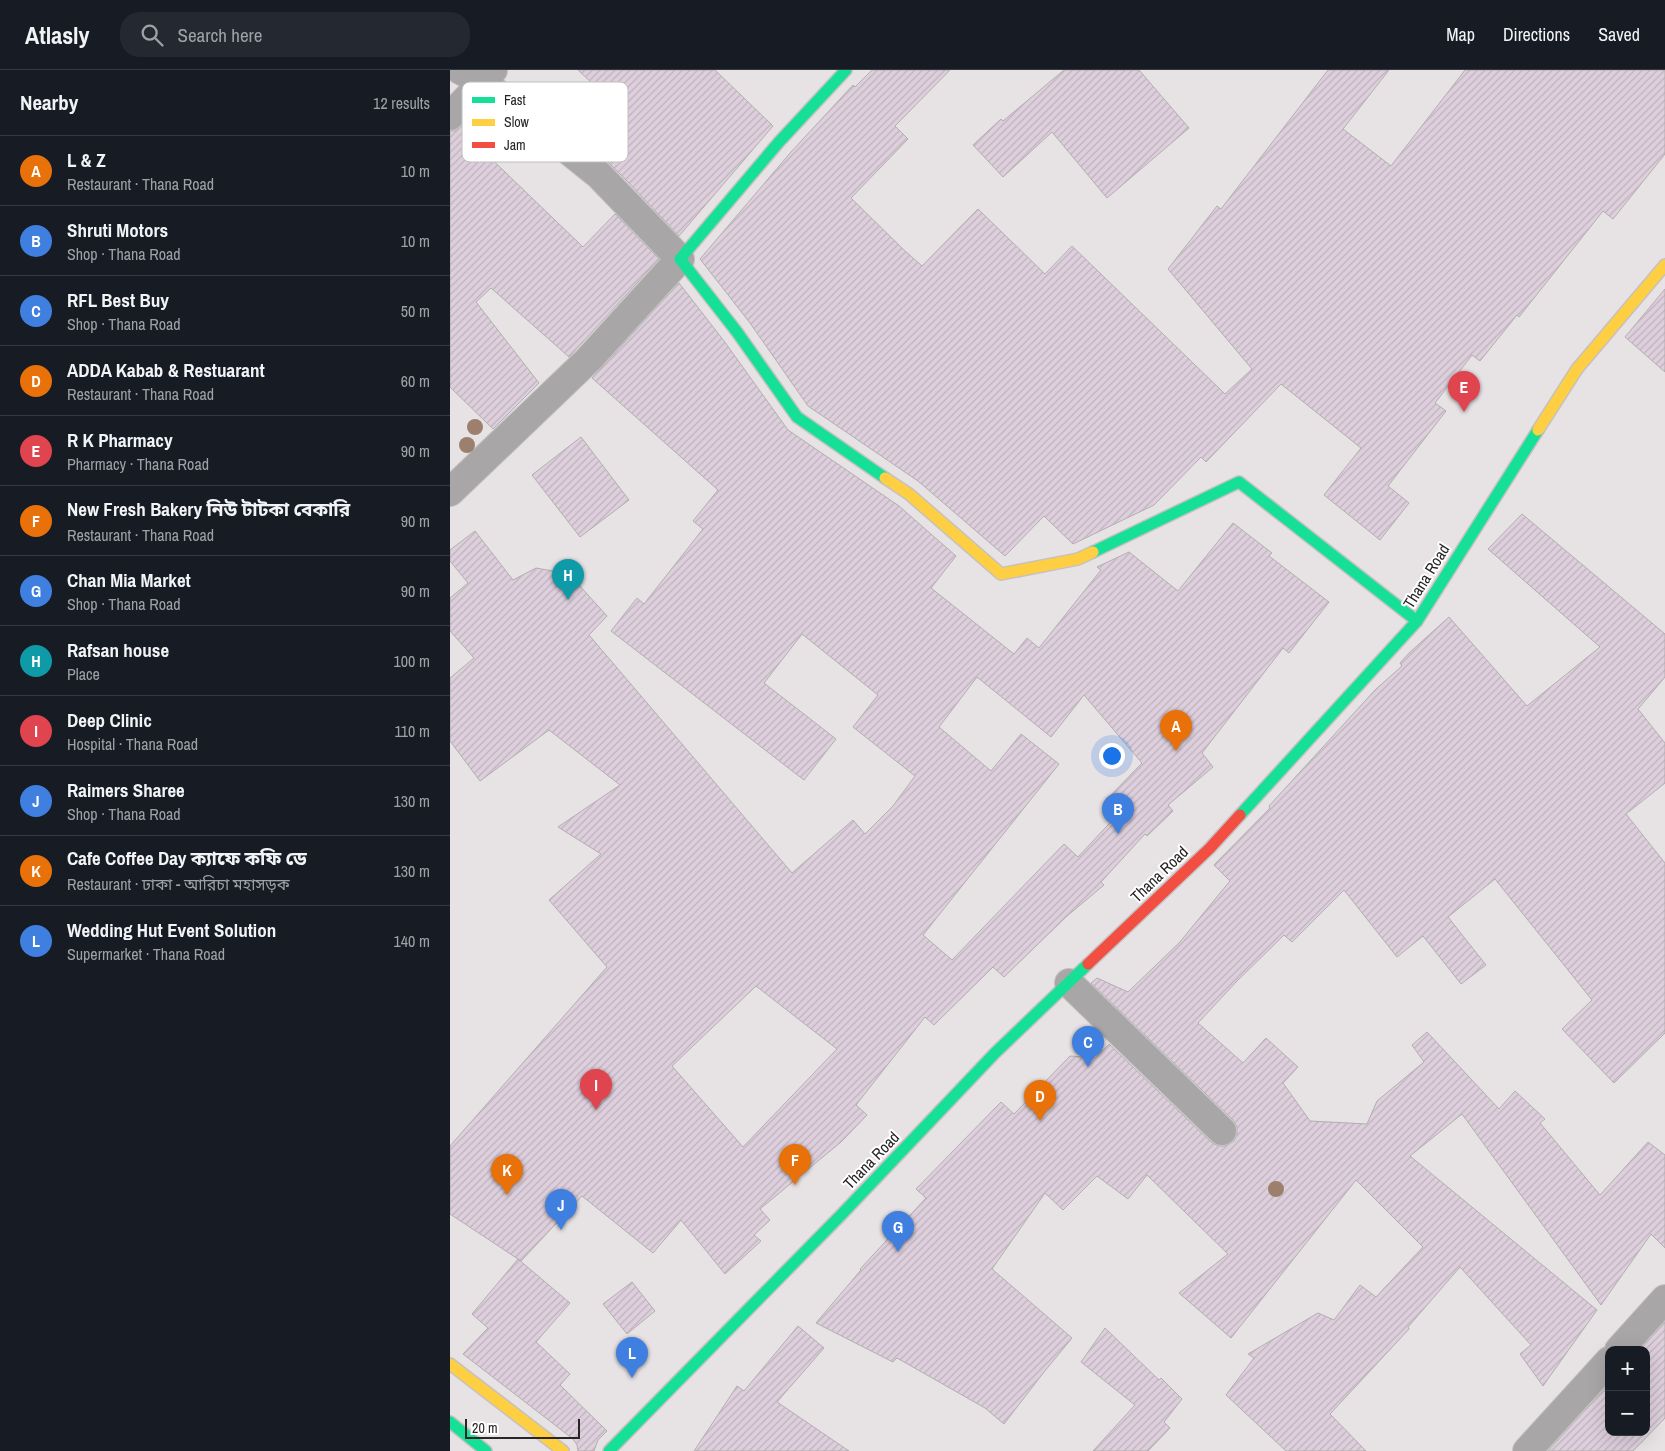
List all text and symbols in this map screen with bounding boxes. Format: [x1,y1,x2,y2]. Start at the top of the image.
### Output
search box [120,12,470,57]
text: Atlasly [25,19,90,51]
icon: search [138,21,166,49]
text: Search here [178,22,262,48]
text: Map [1446,22,1475,47]
text: Directions [1503,22,1570,47]
text: Saved [1598,22,1640,47]
legend [462,82,628,162]
text: Nearby [20,88,78,117]
text: Fast [504,91,526,109]
text: 12 results [373,92,430,114]
text: Slow [504,113,530,131]
text: Jam [504,136,526,154]
text: L & Z [67,147,106,173]
text: A [31,160,41,182]
text: 10 m [401,160,430,182]
text: Restaurant · Thana Road [67,173,214,195]
text: Shruti Motors [67,217,168,243]
text: B [31,230,41,252]
text: 10 m [401,230,430,252]
text: Shop · Thana Road [67,243,181,265]
text: RFL Best Buy [67,287,169,313]
text: C [31,300,41,322]
text: 50 m [401,300,430,322]
text: Shop · Thana Road [67,313,181,335]
text: ADDA Kabab & Restuarant [67,357,265,383]
text: D [31,370,41,392]
text: 60 m [401,370,430,392]
pin: E [1448,371,1480,412]
text: Restaurant · Thana Road [67,383,214,405]
text: R K Pharmacy [67,427,173,453]
text: E [32,440,40,462]
text: 90 m [401,440,430,462]
text: Pharmacy · Thana Road [67,453,209,475]
text: New Fresh Bakery নিউ টাটকা বেকারি [67,496,350,522]
text: F [32,510,40,532]
text: 90 m [401,510,430,532]
text: Restaurant · Thana Road [67,524,214,546]
street label: Thana Road [1398,540,1454,612]
pin: H [552,559,584,600]
text: Chan Mia Market [67,567,191,593]
text: G [31,580,41,602]
text: 90 m [401,580,430,602]
text: Shop · Thana Road [67,593,181,615]
text: Rafsan house [67,637,169,663]
text: H [31,650,41,672]
text: 100 m [394,650,430,672]
text: Place [67,663,100,685]
text: Deep Clinic [67,707,152,733]
pin: A [1160,710,1192,751]
text: I [34,720,38,742]
text: 110 m [394,720,430,742]
text: Hospital · Thana Road [67,733,198,755]
your location [1099,743,1125,769]
text: Raimers Sharee [67,777,185,803]
text: J [32,790,40,812]
text: 130 m [394,790,430,812]
pin: B [1102,793,1134,834]
text: Shop · Thana Road [67,803,181,825]
street label: Thana Road [1125,841,1193,907]
text: Cafe Coffee Day ক্যাফে কফি ডে [67,845,307,871]
text: K [31,860,41,882]
text: 130 m [394,860,430,882]
text: Restaurant · ঢাকা - আরিচা মহাসড়ক [67,873,290,895]
text: Wedding Hut Event Solution [67,917,276,943]
text: L [32,930,40,952]
text: 140 m [394,930,430,952]
text: Supermarket · Thana Road [67,943,225,965]
pin: C [1072,1026,1104,1067]
pin: I [580,1069,612,1110]
pin: D [1024,1080,1056,1121]
street label: Thana Road [838,1126,904,1194]
pin: F [779,1144,811,1185]
pin: K [491,1154,523,1195]
pin: J [545,1189,577,1230]
pin: G [882,1211,914,1252]
pin: L [616,1337,648,1378]
map controls [1605,1346,1650,1436]
button: + [1605,1346,1650,1391]
button: − [1605,1391,1650,1436]
scale bar [465,1416,580,1439]
text: 20 m [472,1419,498,1437]

